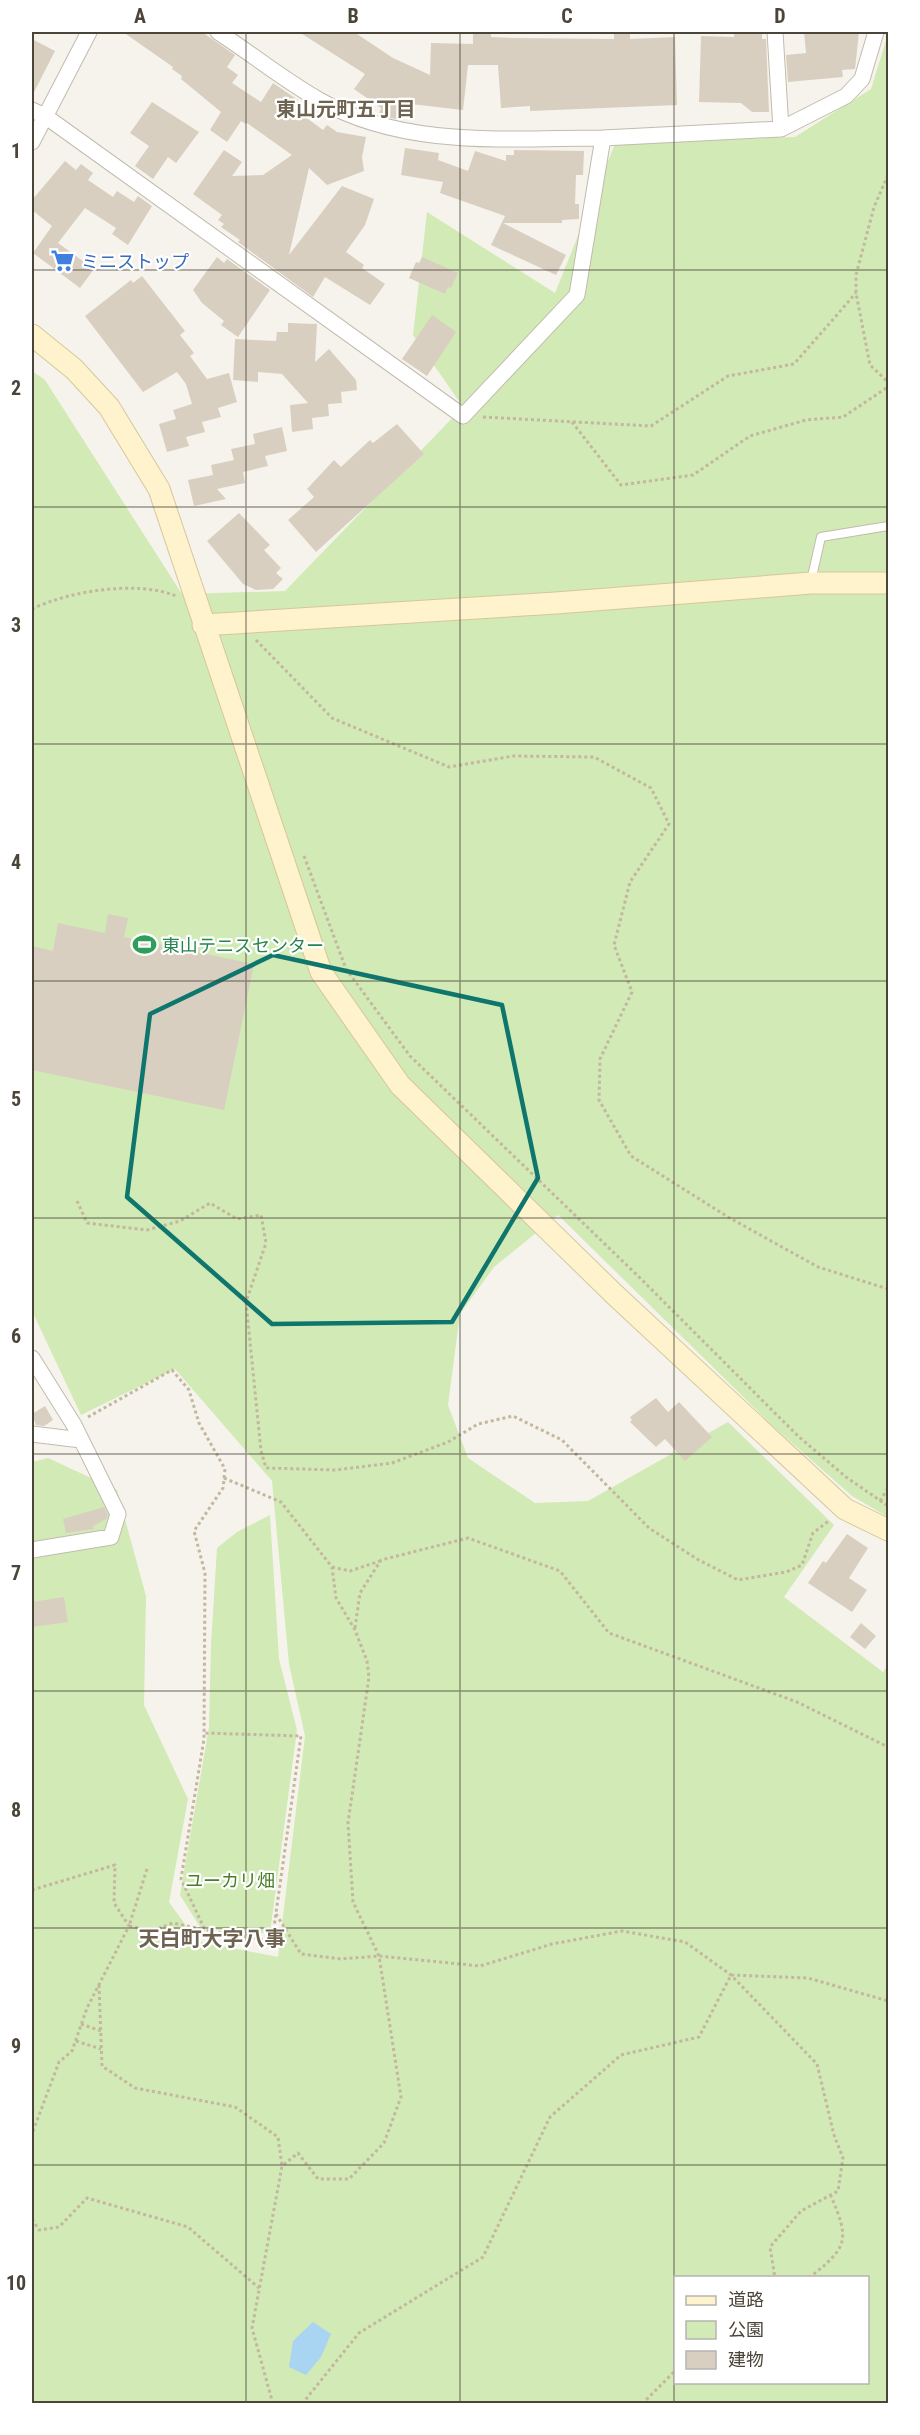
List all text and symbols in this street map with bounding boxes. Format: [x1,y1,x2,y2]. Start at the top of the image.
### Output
text: A [134,4,146,28]
text: B [347,4,359,28]
text: C [561,4,573,28]
text: D [774,4,786,28]
district label: 東山元町五丁目 [276,97,416,121]
text: 1 [11,139,21,163]
supermarket icon: ミニストップ [50,248,76,274]
place label: ミニストップ [81,251,189,272]
text: 2 [11,376,21,400]
text: 3 [11,613,21,637]
text: 4 [11,850,21,874]
sports icon: 東山テニスセンター [131,932,157,958]
place label: 東山テニスセンター [162,935,324,956]
text: 5 [11,1087,21,1111]
text: 6 [11,1324,21,1348]
text: 7 [11,1561,21,1585]
text: 8 [11,1798,21,1822]
park label: ユーカリ畑 [185,1870,275,1891]
district label: 天白町大字八事 [139,1927,286,1951]
text: 9 [11,2034,21,2058]
text: 10 [6,2271,26,2295]
legend [674,2276,869,2384]
text: 道路 [728,2289,764,2310]
text: 公園 [728,2319,764,2340]
text: 建物 [728,2349,764,2370]

